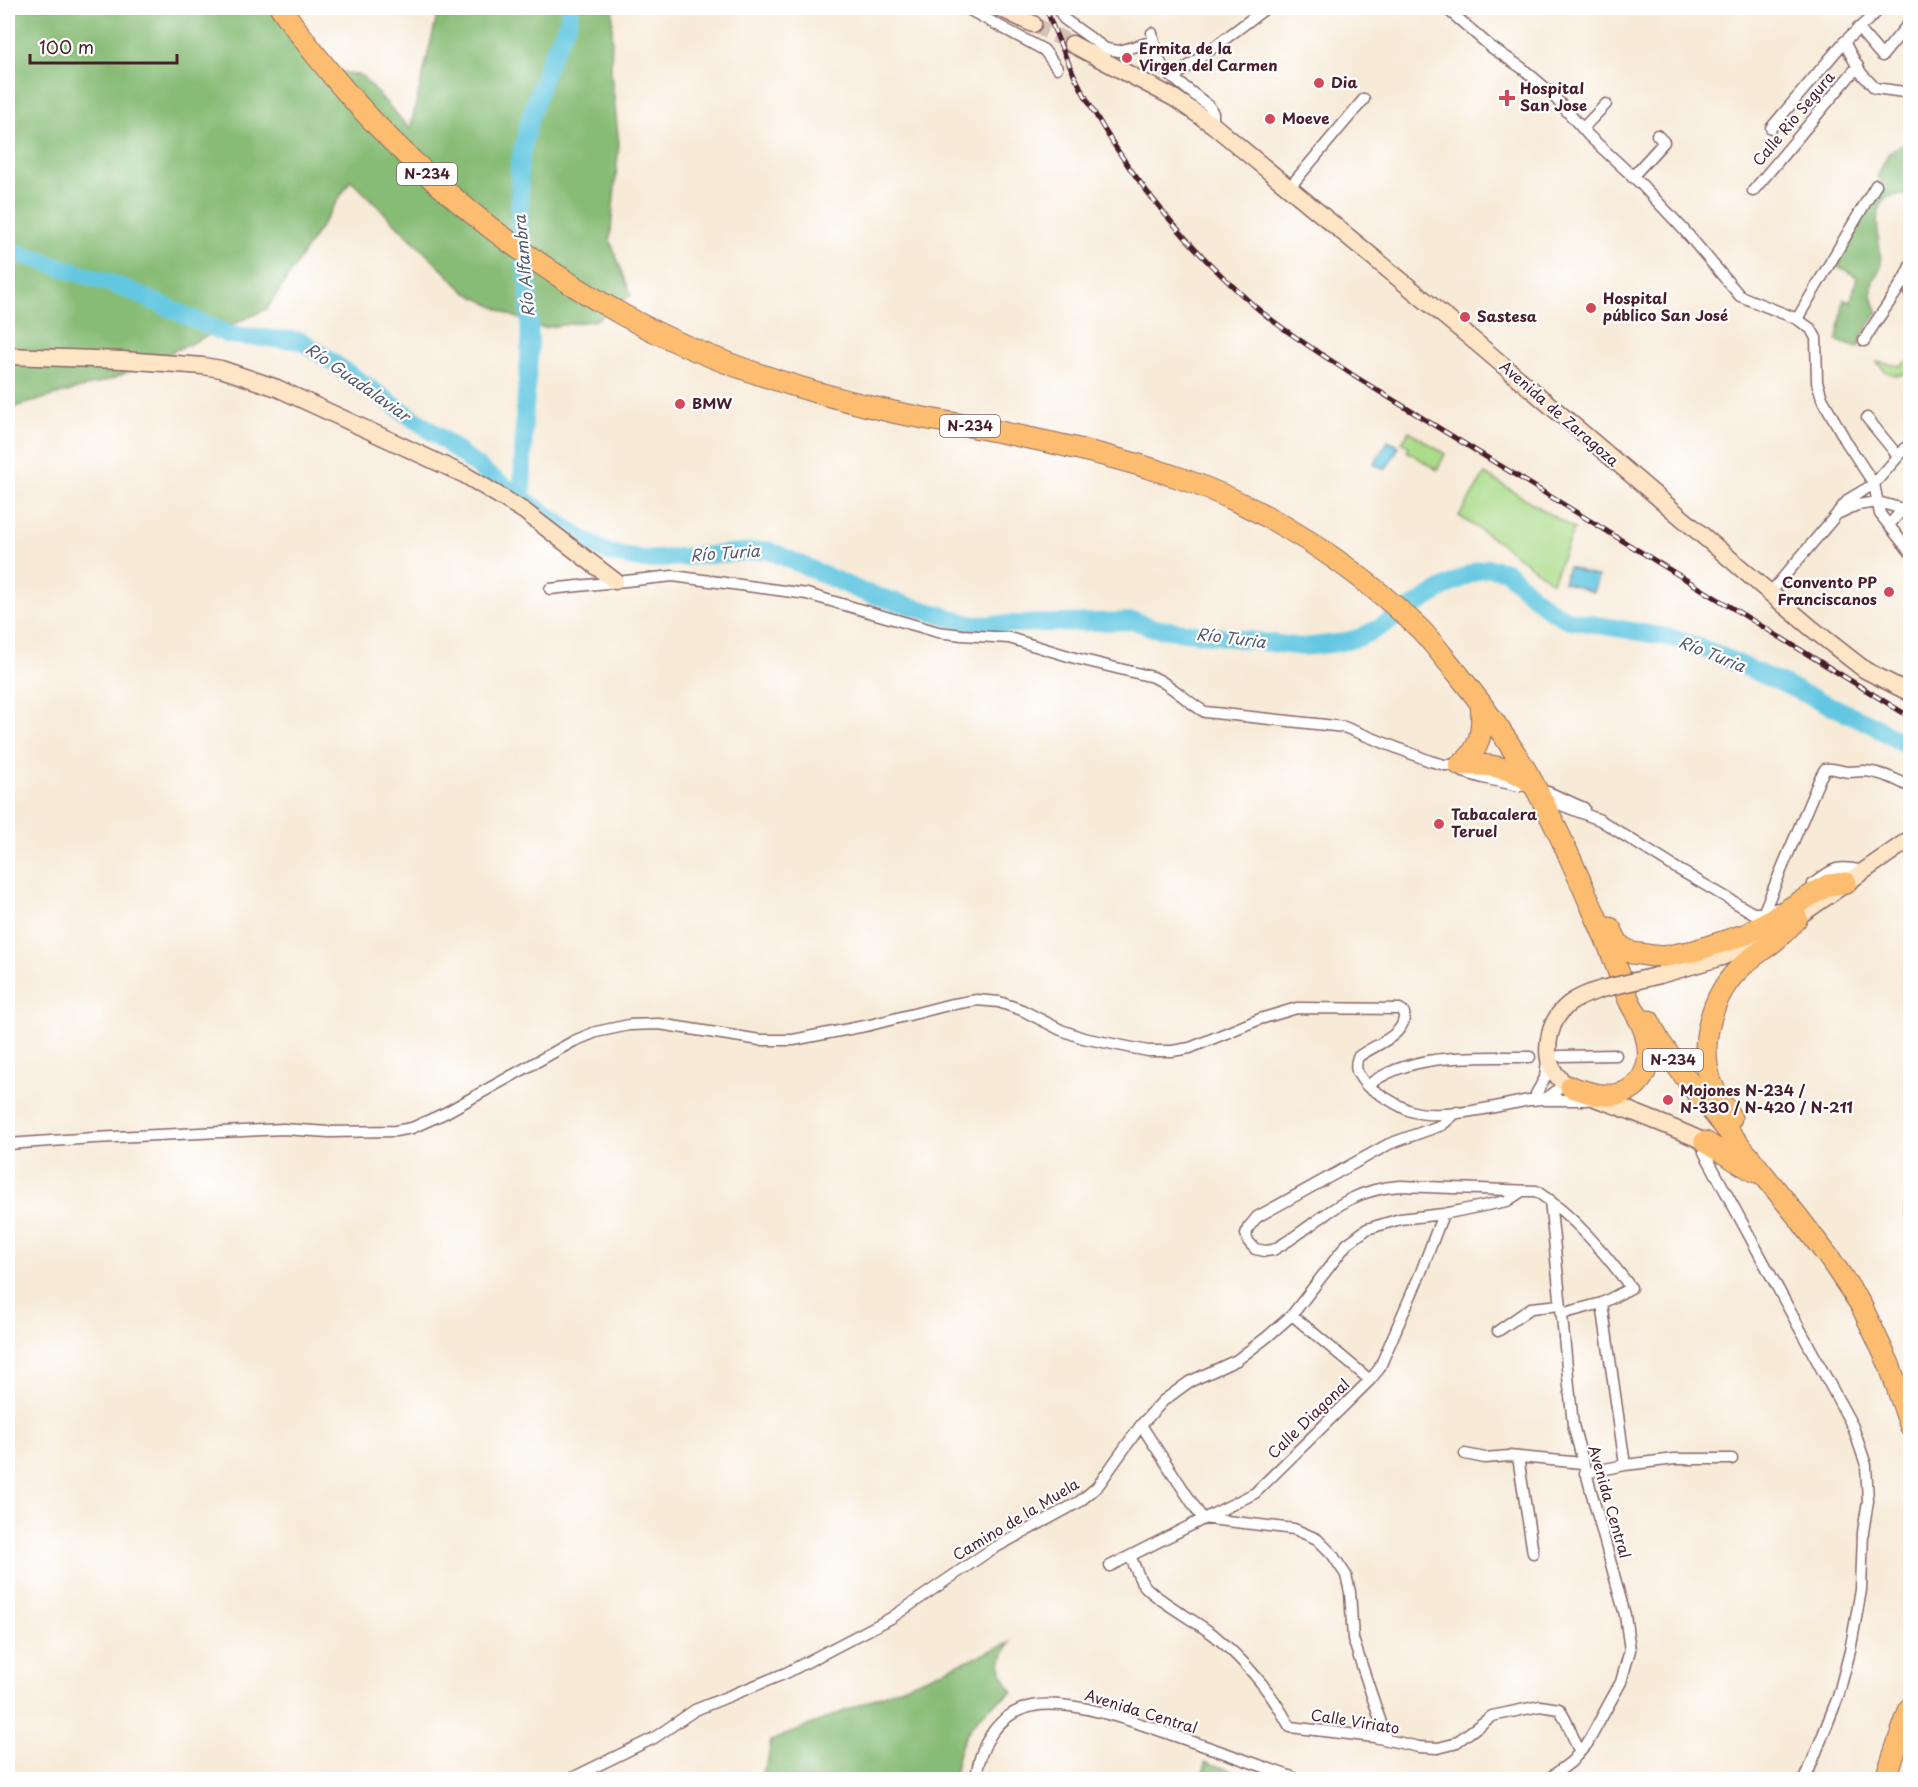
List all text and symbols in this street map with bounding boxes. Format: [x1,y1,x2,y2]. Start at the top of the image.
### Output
scale bar [30,27,177,65]
text: 100 m [39,33,94,60]
place label: Ermita de la Virgen del Carmen [1139,36,1278,76]
marker: Ermita de la Virgen del Carmen [1120,51,1134,65]
street label: Calle Rio Segura [1746,65,1840,171]
place label: Dia [1331,70,1358,93]
marker: Dia [1312,76,1326,90]
place label: Hospital San Jose [1520,76,1587,116]
marker: Hospital San Jose [1498,89,1516,107]
place label: Moeve [1282,106,1329,129]
marker: Moeve [1263,112,1277,126]
road number: N-234 [397,163,457,185]
water label: Río Alfambra [506,213,539,318]
place label: Hospital público San José [1603,286,1728,326]
marker: Hospital público San José [1584,301,1598,315]
place label: Sastesa [1477,304,1537,327]
marker: Sastesa [1458,310,1472,324]
water label: Río Guadalaviar [301,336,418,428]
street label: Avenida de Zaragoza [1495,355,1625,472]
place label: BMW [692,391,732,414]
marker: BMW [673,397,687,411]
road number: N-234 [940,415,1000,437]
water label: Río Turia [689,538,761,566]
place label: Convento PP Franciscanos [1778,570,1877,610]
marker: Convento PP Franciscanos [1882,585,1896,599]
water label: Río Turia [1195,621,1268,653]
water label: Río Turia [1676,629,1750,678]
place label: Tabacalera Teruel [1451,802,1537,842]
marker: Tabacalera Teruel [1432,817,1446,831]
road number: N-234 [1643,1049,1703,1071]
place label: Mojones N-234 / N-330 / N-420 / N-211 [1680,1078,1853,1118]
marker: Mojones N-234 / N-330 / N-420 / N-211 [1661,1093,1675,1107]
street label: Calle Diagonal [1262,1373,1354,1463]
street label: Avenida Central [1583,1442,1638,1561]
street label: Camino de la Muela [948,1471,1083,1566]
street label: Avenida Central [1082,1683,1201,1739]
street label: Calle Viriato [1309,1702,1401,1739]

